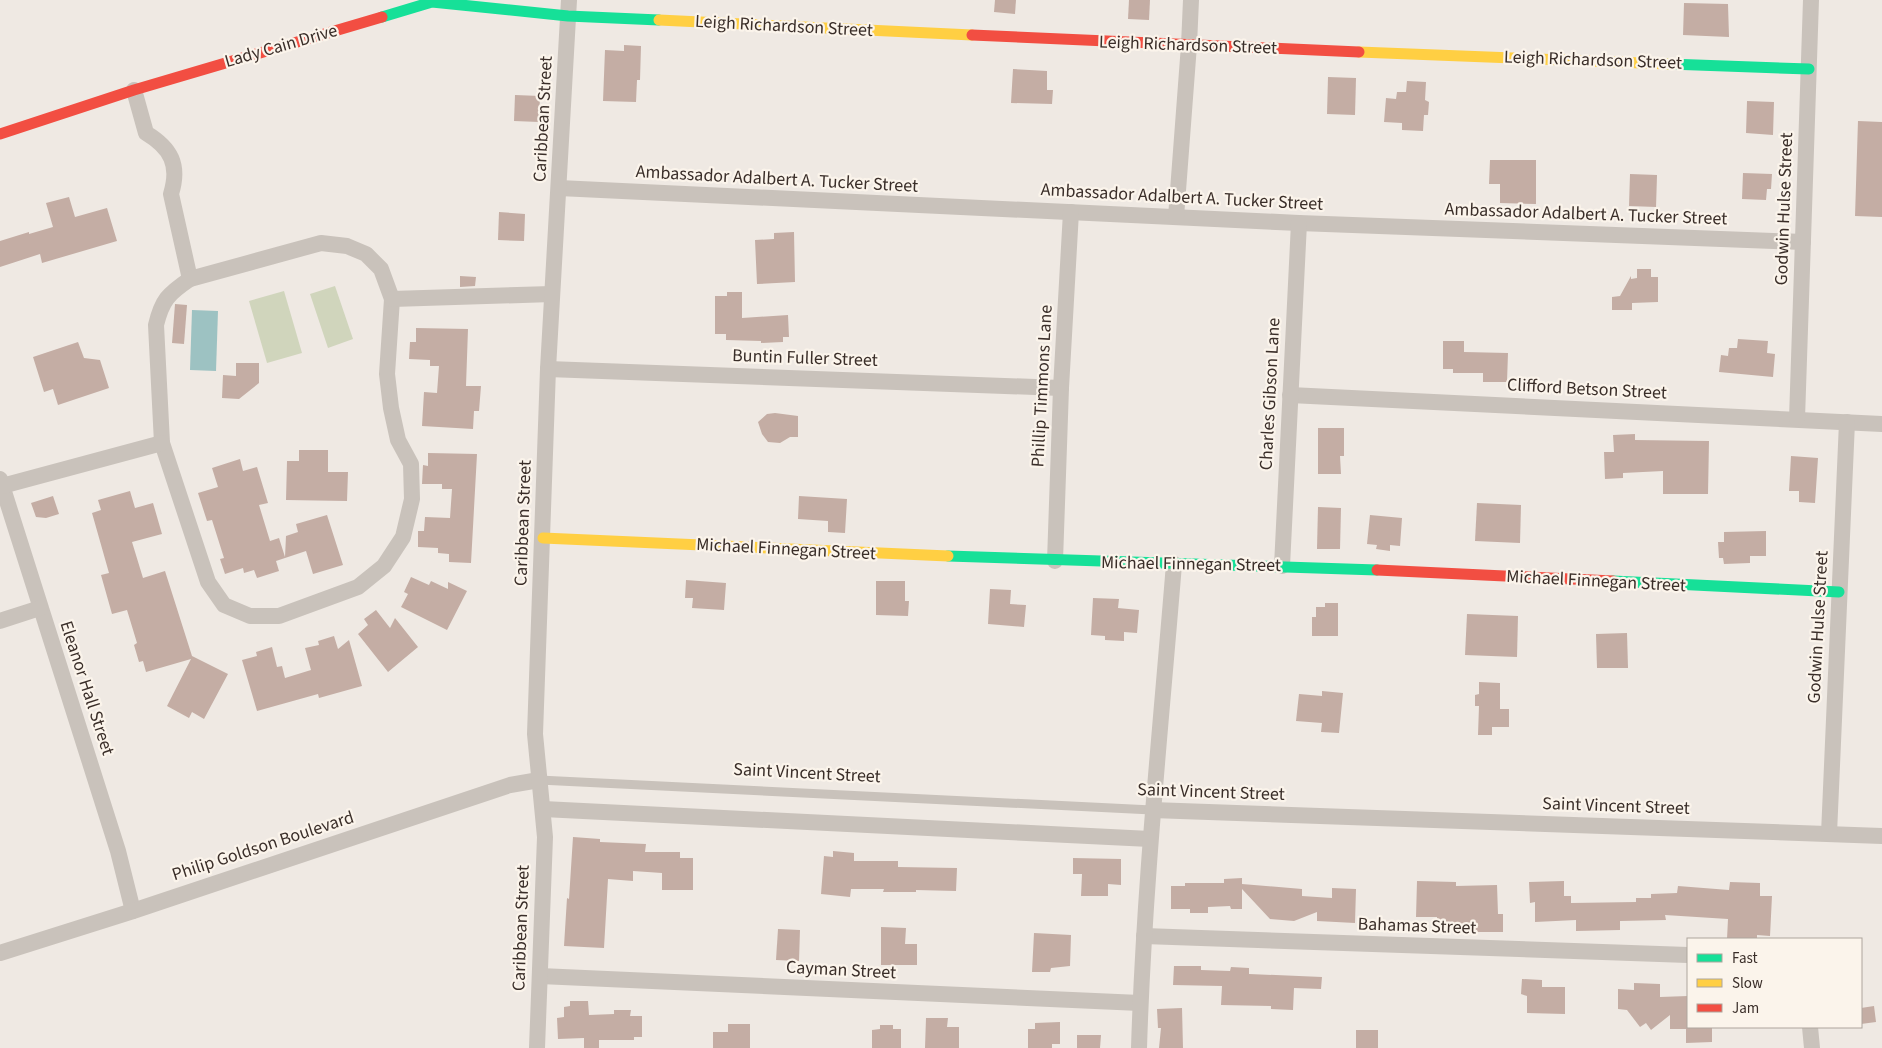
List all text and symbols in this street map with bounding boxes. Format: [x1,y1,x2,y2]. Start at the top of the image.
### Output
street label: Leigh Richardson Street [694,9,874,43]
street label: Lady Cain Drive [222,18,340,74]
street label: Leigh Richardson Street [1099,29,1277,61]
street label: Leigh Richardson Street [1504,44,1682,76]
street label: Caribbean Street [527,55,559,183]
street label: Godwin Hulse Street [1769,132,1799,286]
street label: Ambassador Adalbert A. Tucker Street [635,159,919,199]
street label: Ambassador Adalbert A. Tucker Street [1040,177,1324,217]
street label: Ambassador Adalbert A. Tucker Street [1444,197,1728,231]
street label: Phillip Timmons Lane [1025,304,1059,468]
street label: Charles Gibson Lane [1254,317,1286,471]
street label: Buntin Fuller Street [732,343,878,373]
street label: Clifford Betson Street [1506,372,1668,406]
street label: Caribbean Street [508,459,538,587]
street label: Michael Finnegan Street [696,532,876,566]
street label: Michael Finnegan Street [1101,550,1281,578]
street label: Godwin Hulse Street [1802,550,1834,704]
street label: Michael Finnegan Street [1506,564,1686,598]
street label: Eleanor Hall Street [53,618,121,758]
street label: Saint Vincent Street [733,757,881,789]
street label: Saint Vincent Street [1137,777,1285,807]
street label: Saint Vincent Street [1542,791,1690,821]
street label: Philip Goldson Boulevard [169,805,357,887]
street label: Caribbean Street [506,864,536,992]
street label: Bahamas Street [1357,911,1477,941]
legend [1687,938,1862,1028]
text: Fast [1732,948,1758,969]
street label: Cayman Street [785,955,897,985]
text: Slow [1732,973,1763,994]
text: Jam [1732,998,1759,1019]

